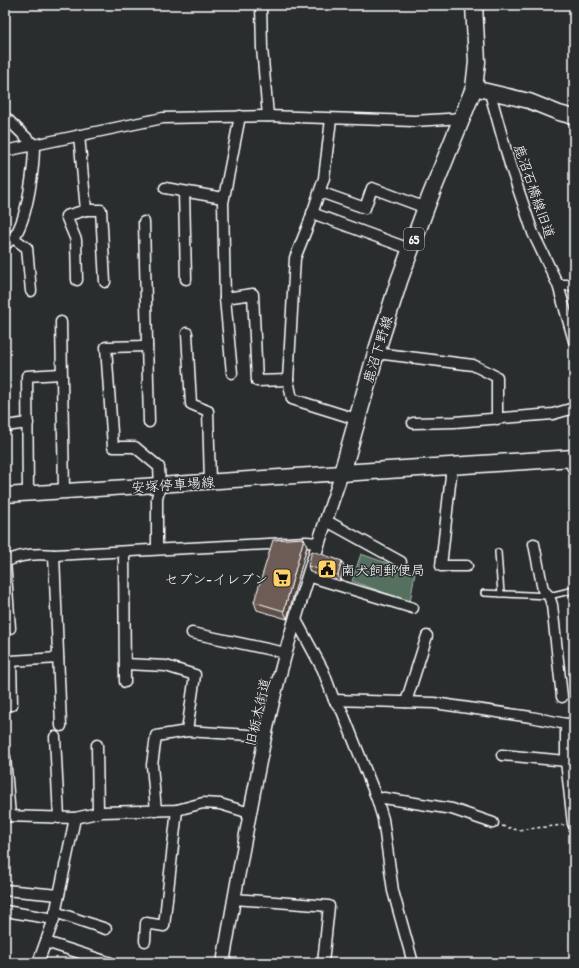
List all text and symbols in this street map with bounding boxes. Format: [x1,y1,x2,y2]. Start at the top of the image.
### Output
street label: 鹿沼石橋線旧道 [510,142,560,240]
road number: 65 [404,228,424,250]
street label: 鹿沼下野線 [358,313,396,385]
street label: 安塚停車場線 [130,472,216,496]
public building icon: 南犬飼郵便局 [316,558,338,580]
place label: 南犬飼郵便局 [341,560,425,579]
supermarket icon: セブン-イレブン [271,567,293,589]
place label: セブン-イレブン [164,569,268,588]
street label: 旧栃木街道 [240,676,274,748]

